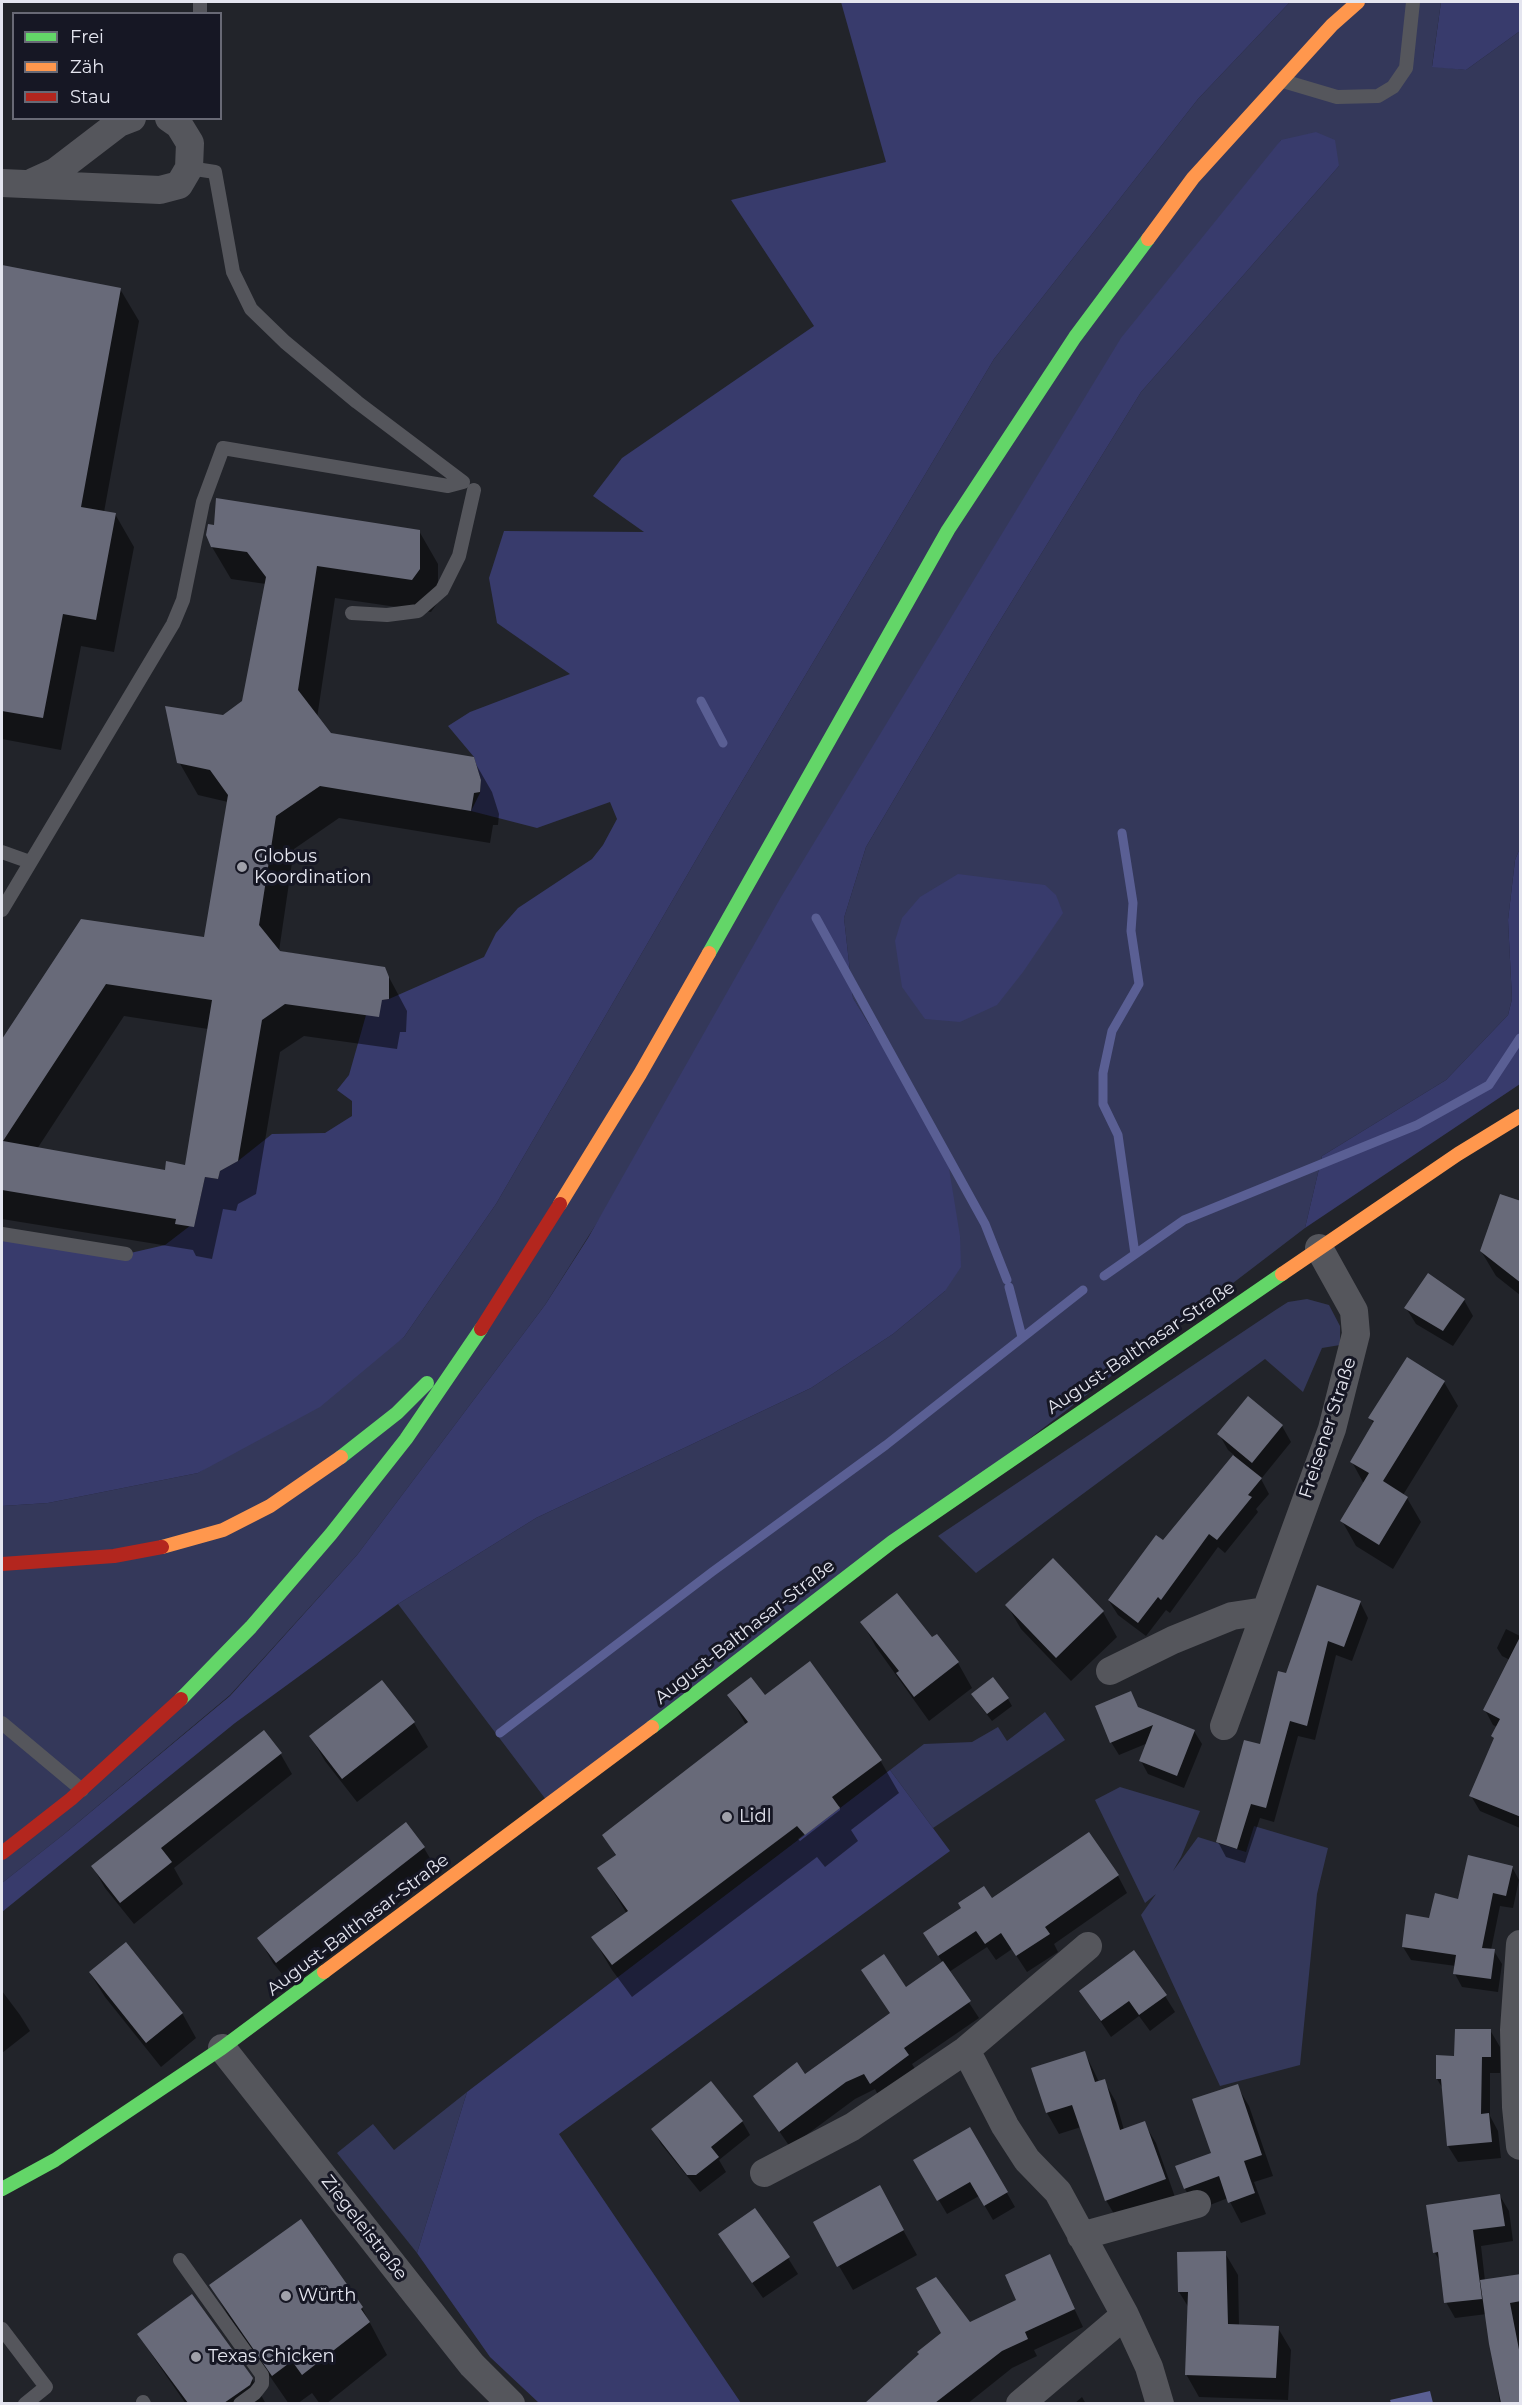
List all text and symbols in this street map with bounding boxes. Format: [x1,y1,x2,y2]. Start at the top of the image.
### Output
legend [12,12,222,120]
text: Frei [70,26,104,48]
text: Zäh [70,56,105,78]
text: Stau [70,86,111,108]
place label: Globus Koordination [254,846,371,888]
marker: Globus Koordination [235,860,249,874]
street label: August-Balthasar-Straße [1043,1277,1239,1419]
street label: Freisener Straße [1295,1355,1361,1501]
street label: August-Balthasar-Straße [651,1555,839,1709]
place label: Lidl [739,1806,771,1828]
marker: Lidl [720,1810,734,1824]
street label: August-Balthasar-Straße [263,1849,453,2001]
street label: Ziegeleistraße [316,2171,412,2285]
place label: Würth [298,2285,356,2307]
marker: Würth [279,2289,293,2303]
place label: Texas Chicken [208,2346,335,2368]
marker: Texas Chicken [189,2350,203,2364]

